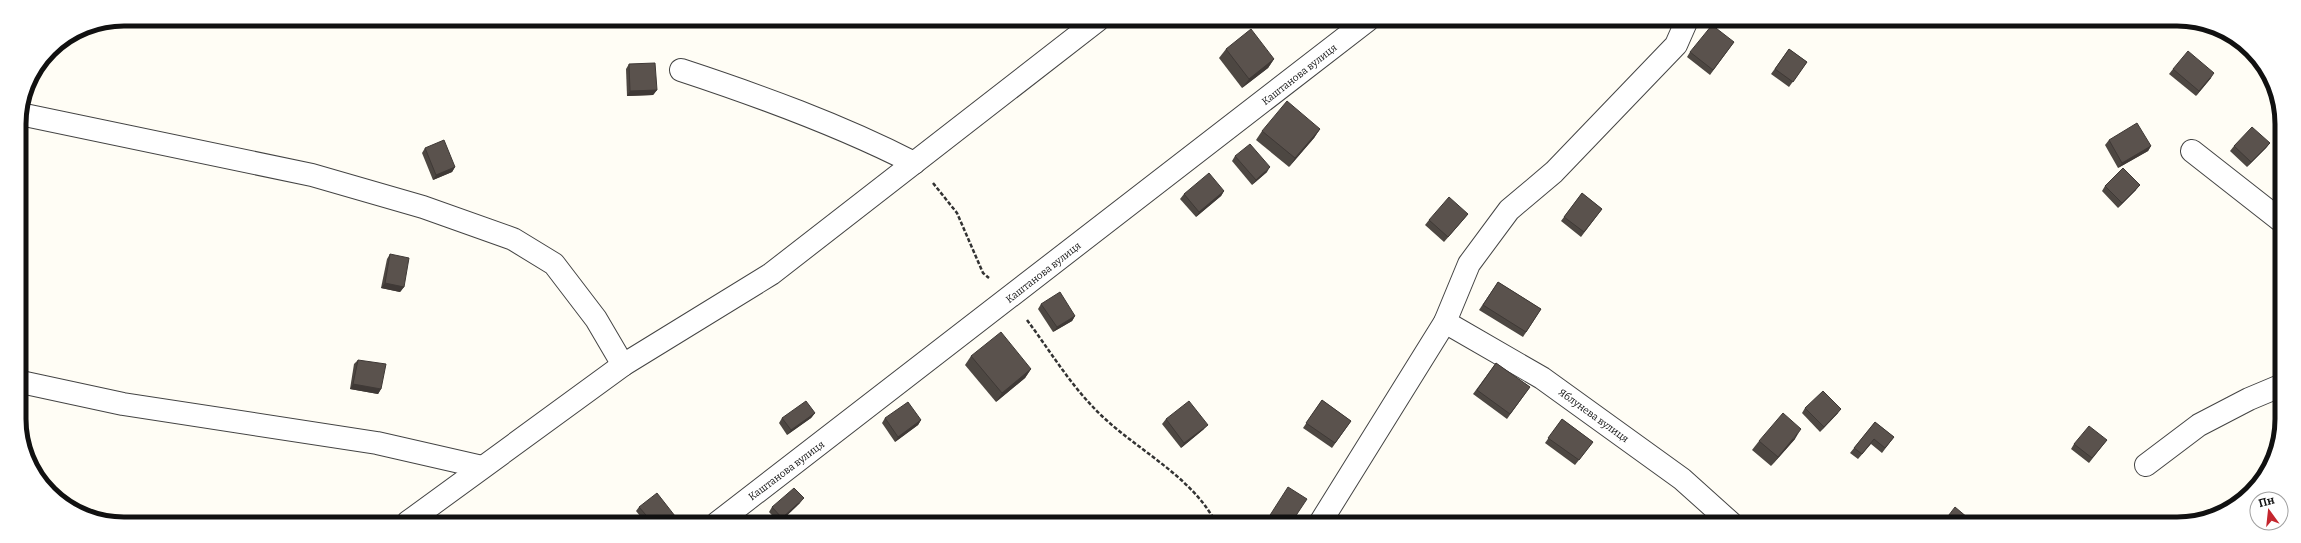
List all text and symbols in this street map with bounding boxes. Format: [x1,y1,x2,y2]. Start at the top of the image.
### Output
street label: Каштанова вулиця [1260,42,1340,108]
street label: Каштанова вулиця [1004,240,1084,306]
street label: Яблунева вулиця [1556,386,1632,446]
street label: Каштанова вулиця [746,438,827,503]
north arrow [2249,491,2289,531]
text: Пн [2257,493,2276,510]

